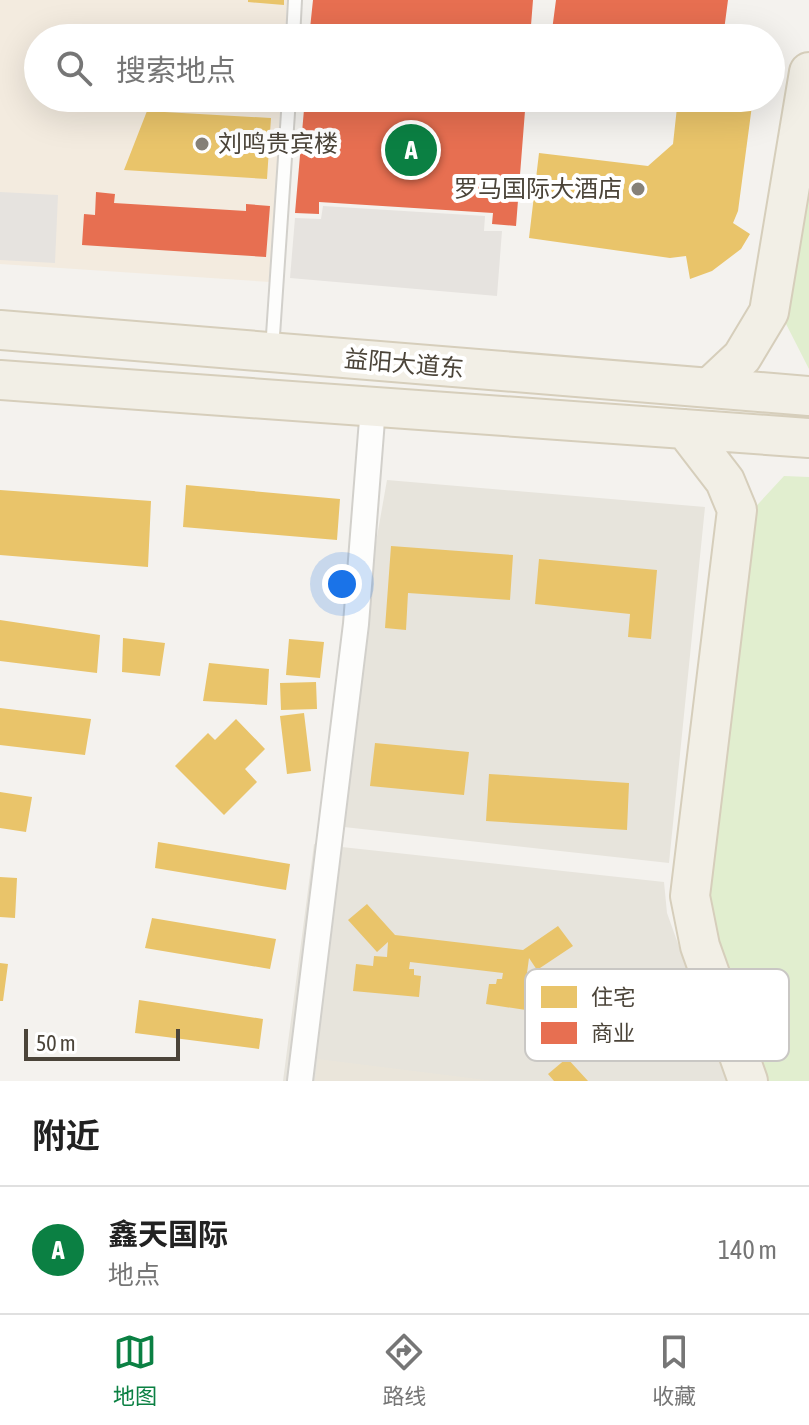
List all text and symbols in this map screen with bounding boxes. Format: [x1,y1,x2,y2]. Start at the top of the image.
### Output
search box [24,24,785,112]
icon: search [52,46,96,90]
text: 搜索地点 [116,53,236,87]
pin: A [385,120,437,180]
place label: 刘鸣贵宾楼 [218,130,338,157]
marker: 刘鸣贵宾楼 [193,135,211,153]
place label: 罗马国际大酒店 [454,175,622,202]
marker: 罗马国际大酒店 [629,180,647,198]
street label: 益阳大道东 [343,345,465,382]
your location [322,564,362,604]
legend [525,969,789,1061]
text: 住宅 [591,984,635,1010]
text: 商业 [591,1020,635,1046]
scale bar [24,1025,180,1061]
text: 50 m [36,1030,76,1056]
text: 附近 [32,1116,100,1155]
text: 鑫天国际 [108,1217,228,1251]
text: A [52,1235,64,1265]
text: 140 m [718,1235,777,1265]
text: 地点 [108,1260,160,1290]
tab: 地图 [113,1330,157,1410]
tab: 路线 [382,1330,426,1410]
tab: 收藏 [652,1330,696,1410]

